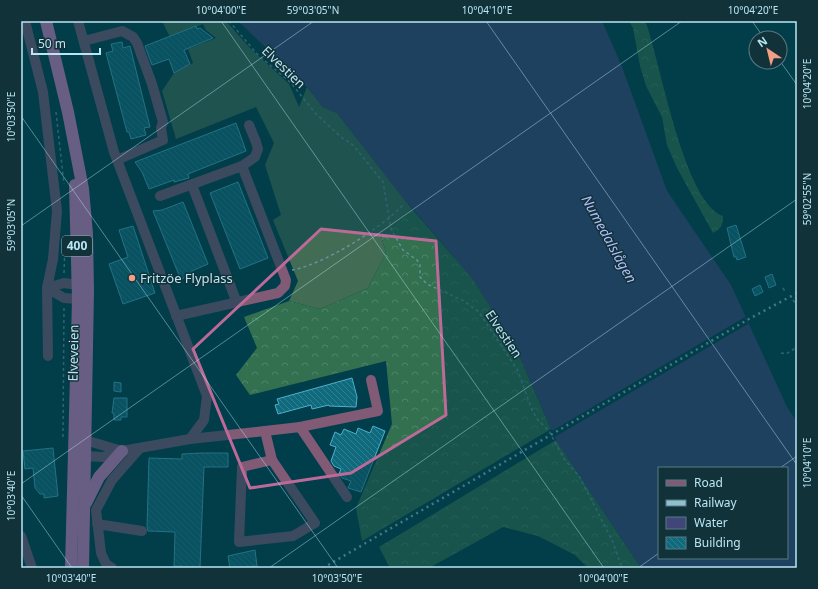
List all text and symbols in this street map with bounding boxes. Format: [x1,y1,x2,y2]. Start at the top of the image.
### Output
text: 10°04'00"E [196,3,246,17]
text: 59°03'05"N [287,3,339,17]
text: 10°04'10"E [462,3,512,17]
text: 10°04'20"E [728,3,778,17]
scale bar [32,30,100,56]
north arrow [748,30,788,70]
text: N [754,33,770,50]
text: 50 m [38,35,66,52]
street label: Elvestien [258,42,310,92]
text: 10°04'20"E [800,59,814,109]
text: 10°03'50"E [4,92,18,142]
text: 59°02'55"N [800,173,814,225]
water label: Numedalslågen [577,191,641,286]
text: 59°03'05"N [4,199,18,251]
road number: 400 [62,236,92,256]
place label: Fritzöe Flyplass [140,269,233,287]
marker: Fritzöe Flyplass [127,273,137,283]
street label: Elvestien [481,307,527,361]
street label: Elveveien [64,324,82,382]
text: 10°04'10"E [800,438,814,488]
legend [658,467,788,559]
text: 10°03'40"E [4,471,18,521]
text: Road [694,474,723,491]
text: Railway [694,494,738,511]
text: Water [694,514,728,531]
text: Building [694,534,741,551]
text: 10°03'40"E [46,571,96,585]
text: 10°03'50"E [312,571,362,585]
text: 10°04'00"E [578,571,628,585]

